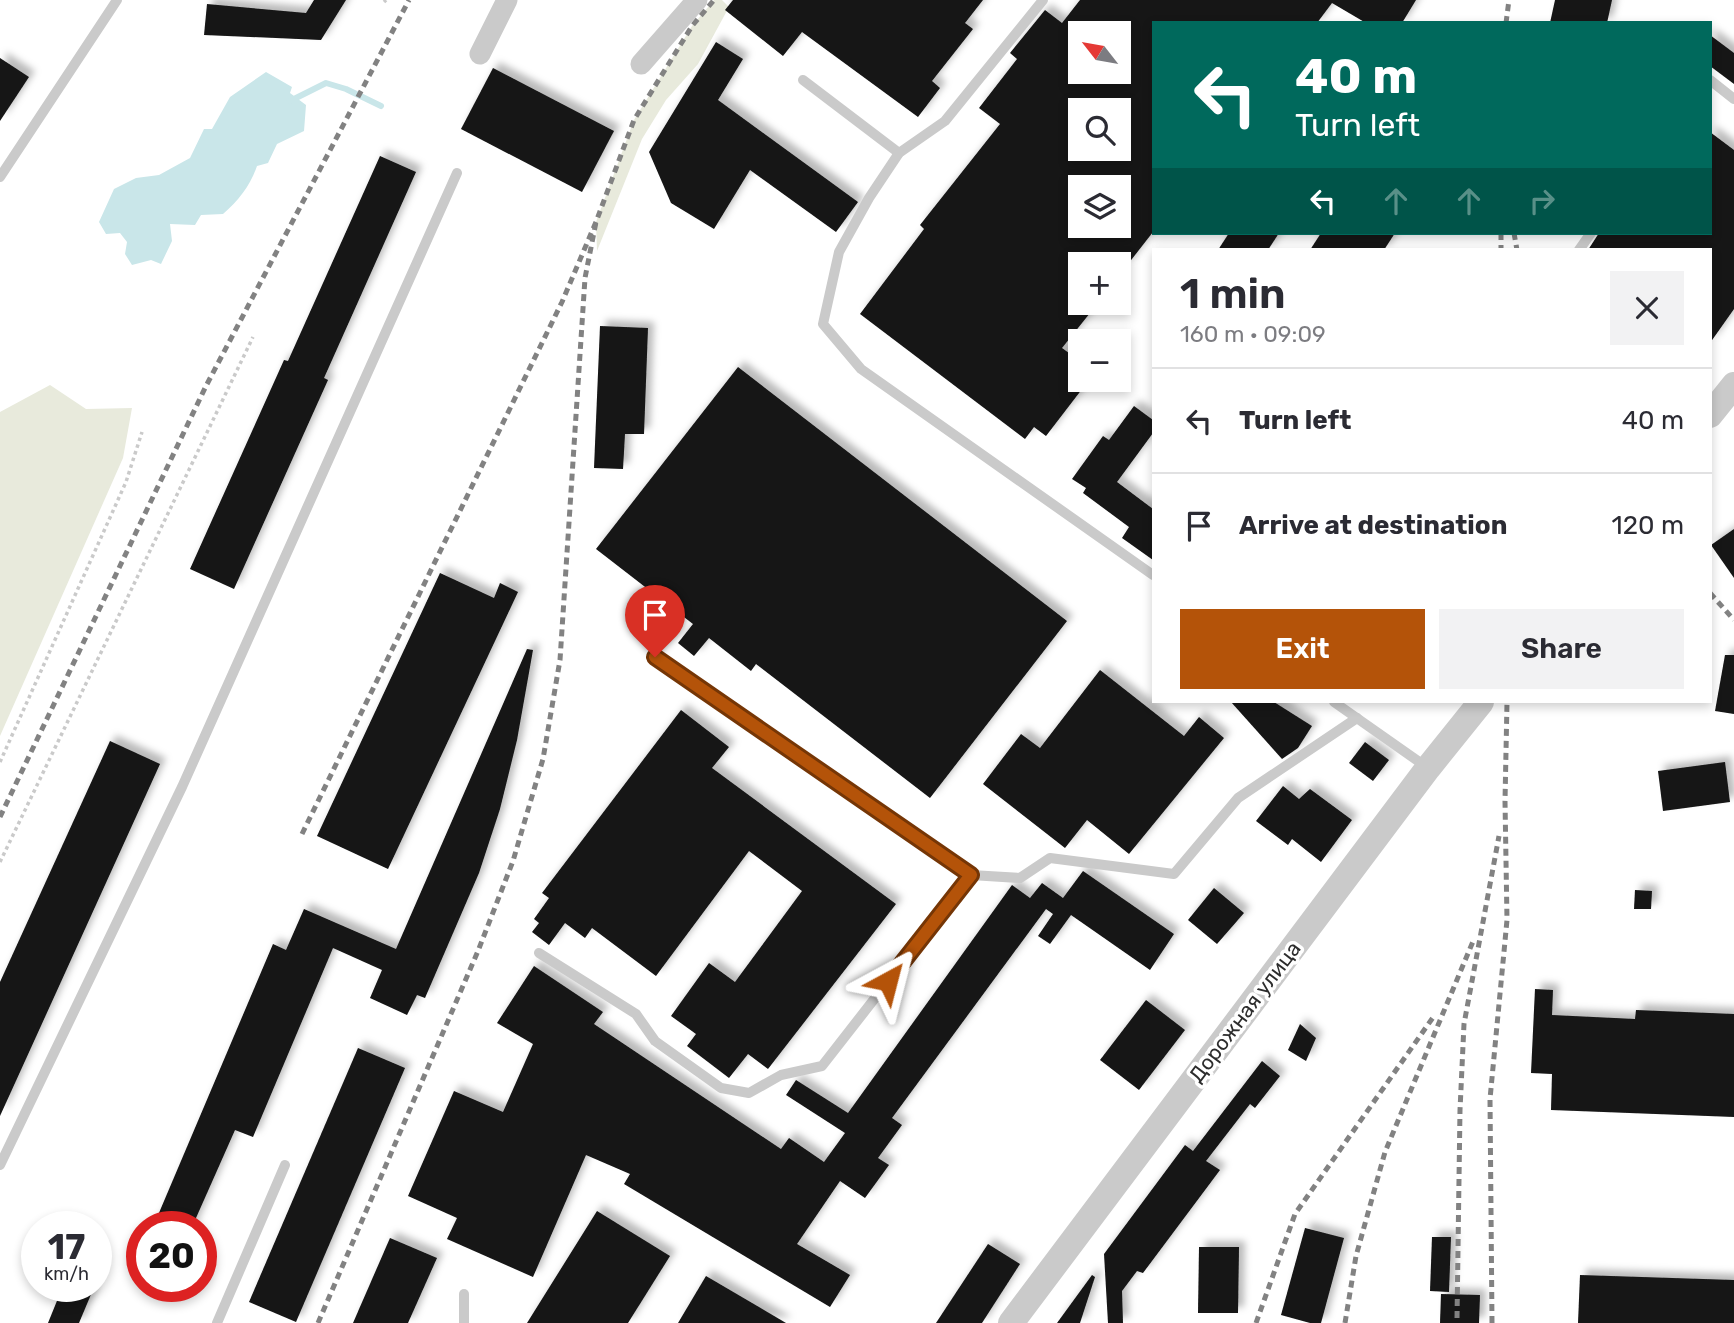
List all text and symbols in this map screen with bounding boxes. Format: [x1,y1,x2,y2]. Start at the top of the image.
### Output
north arrow [1068,21,1130,84]
map controls [1068,21,1131,392]
text: 40 m [1295,47,1417,105]
icon: left [1180,49,1271,140]
button: search [1068,98,1131,161]
text: Turn left [1295,106,1420,144]
button: layers [1068,175,1131,238]
icon: left [1304,182,1342,220]
icon: ahead [1377,182,1415,220]
icon: ahead [1450,182,1488,220]
icon: right [1523,182,1561,220]
button: + [1068,252,1131,315]
text: 1 min [1180,269,1286,319]
button: close [1610,271,1684,345]
text: 160 m · 09:09 [1180,320,1326,348]
button: − [1068,329,1131,392]
icon: left [1180,402,1218,440]
text: Turn left [1239,405,1351,436]
text: 40 m [1622,405,1684,436]
icon: arrive [1180,507,1218,545]
text: Arrive at destination [1239,510,1507,541]
text: 120 m [1612,510,1684,541]
pin [625,585,685,657]
icon: arrive [636,596,674,634]
button: Exit [1180,609,1425,689]
button: Share [1439,609,1684,689]
street label: Дорожная улица [1184,936,1306,1087]
position arrow [851,944,925,1018]
speed limit sign: 20 [126,1211,217,1302]
text: 17 [48,1226,85,1268]
text: km/h [44,1263,89,1285]

